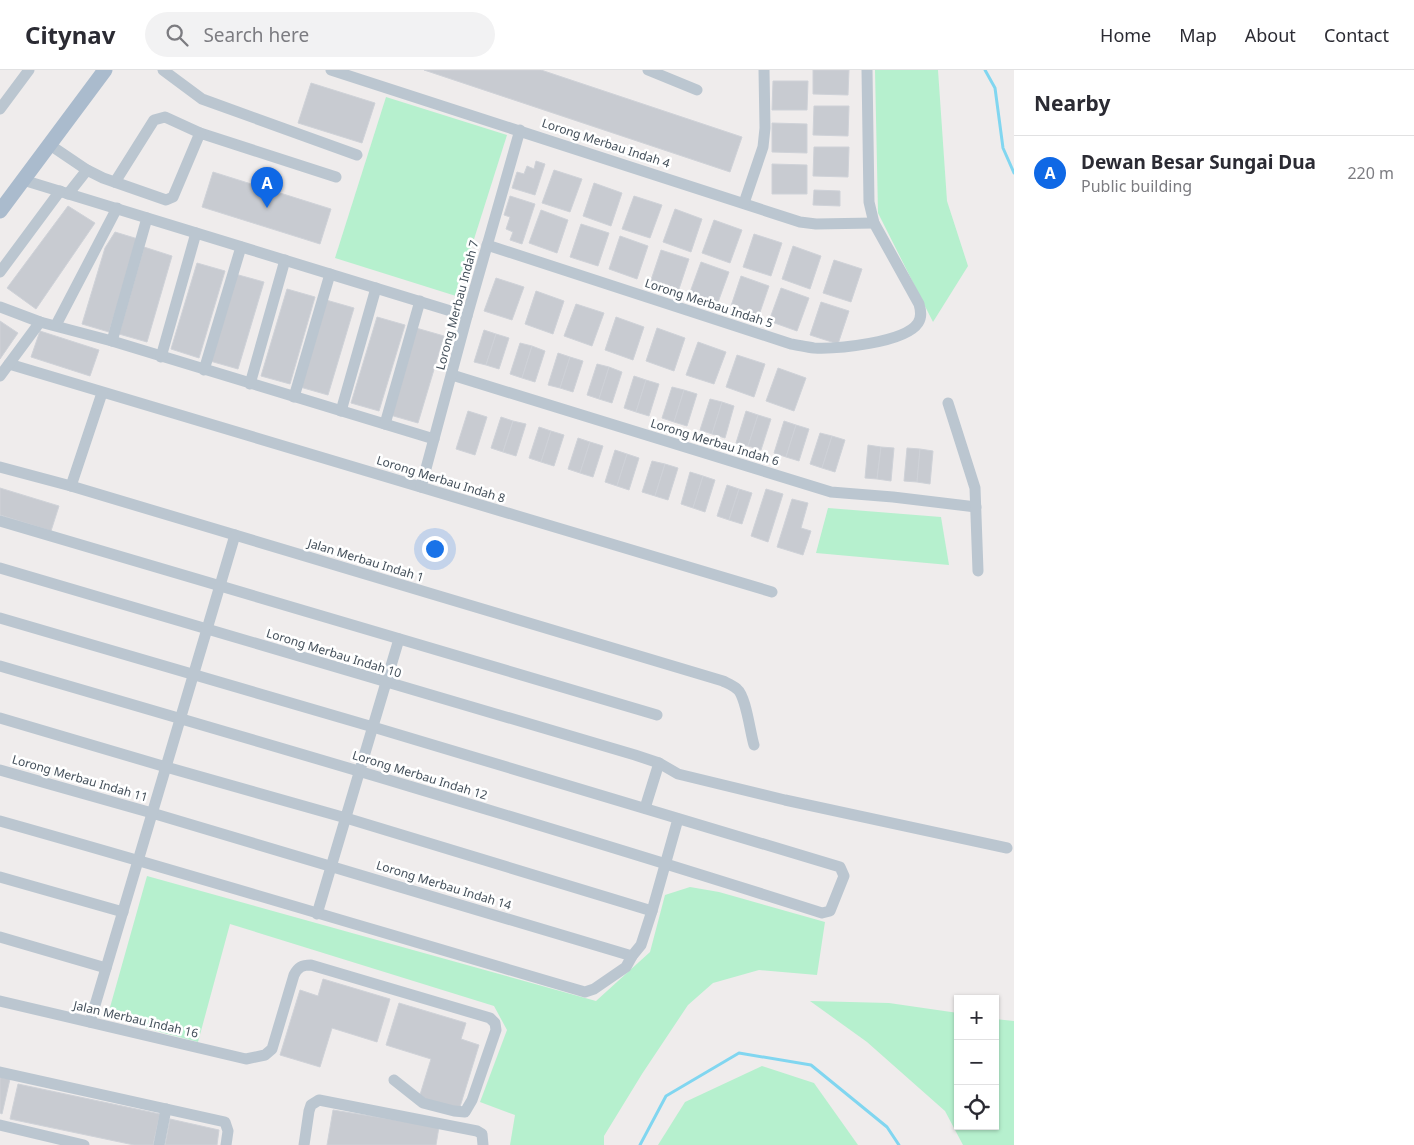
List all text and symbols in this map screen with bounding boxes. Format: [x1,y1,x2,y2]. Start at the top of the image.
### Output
search box [145,12,495,57]
text: Citynav [25,18,115,51]
icon: search [163,21,191,49]
text: Search here [203,22,309,48]
text: Home [1100,23,1151,47]
text: Map [1179,23,1217,47]
text: About [1245,23,1296,47]
text: Contact [1324,23,1389,47]
text: Nearby [1034,89,1110,117]
street label: Lorong Merbau Indah 4 [540,114,672,172]
text: Dewan Besar Sungai Dua [1081,149,1316,175]
text: A [1044,162,1056,184]
text: 220 m [1347,162,1394,184]
pin: A [251,167,283,208]
text: Public building [1081,175,1192,197]
street label: Lorong Merbau Indah 7 [431,238,483,372]
street label: Lorong Merbau Indah 5 [643,274,775,332]
street label: Lorong Merbau Indah 6 [649,414,782,470]
street label: Lorong Merbau Indah 8 [375,451,508,507]
street label: Jalan Merbau Indah 1 [305,534,426,586]
your location [422,536,448,562]
street label: Lorong Merbau Indah 10 [264,624,404,682]
street label: Lorong Merbau Indah 12 [350,746,490,804]
street label: Lorong Merbau Indah 11 [10,750,150,806]
street label: Lorong Merbau Indah 14 [374,856,514,914]
map controls [954,995,999,1130]
button: + [954,995,999,1040]
street label: Jalan Merbau Indah 16 [71,996,200,1042]
button: − [954,1040,999,1085]
button: locate [954,1085,999,1130]

